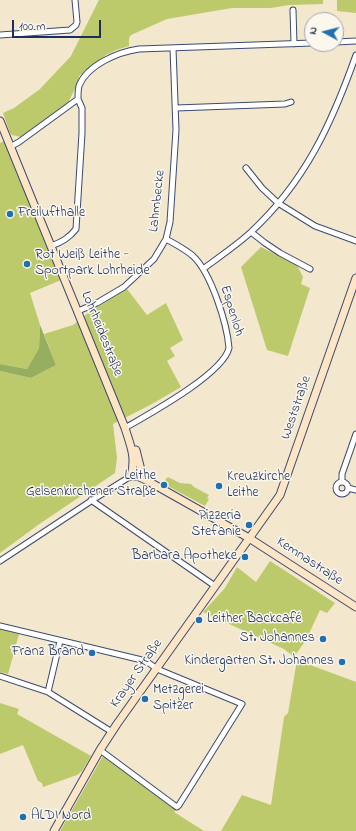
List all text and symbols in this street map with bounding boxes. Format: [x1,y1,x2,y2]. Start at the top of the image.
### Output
scale bar [14,12,103,38]
north arrow [304,12,344,52]
text: 100 m [19,18,46,36]
text: N [305,26,321,35]
street label: Lahmbecke [146,169,170,233]
place label: Freilufthalle [18,206,85,222]
marker: Freilufthalle [5,209,15,219]
place label: Rot Weiß Leithe - Sportpark Lohrheide [35,248,150,280]
marker: Rot Weiß Leithe - Sportpark Lohrheide [22,259,32,269]
street label: Espenloh [215,284,247,338]
street label: Lohrheidestraße [76,289,126,379]
street label: Weststraße [278,374,316,442]
place label: Leithe Gelsenkirchener Straße [26,469,156,502]
place label: Kreuzkirche Leithe [227,470,290,502]
marker: Leithe Gelsenkirchener Straße [159,480,169,490]
marker: Kreuzkirche Leithe [214,481,224,491]
place label: Pizzeria Stefanie [191,509,241,542]
marker: Pizzeria Stefanie [244,520,254,530]
street label: Kemnastraße [273,534,345,590]
place label: Barbara Apotheke [132,549,237,565]
marker: Barbara Apotheke [240,552,250,562]
place label: Leither Backcafé [207,612,301,628]
marker: Leither Backcafé [194,615,204,625]
place label: St. Johannes [240,631,315,647]
marker: St. Johannes [318,634,328,644]
street label: Krayer Straße [107,637,167,711]
place label: Franz Brand [12,645,84,661]
marker: Franz Brand [87,648,97,658]
place label: Kindergarten St. Johannes [185,654,334,670]
marker: Kindergarten St. Johannes [337,657,347,667]
place label: Metzgerei Spitzer [153,683,204,716]
marker: Metzgerei Spitzer [140,694,150,704]
place label: ALDI Nord [31,809,91,825]
marker: ALDI Nord [18,812,28,822]

